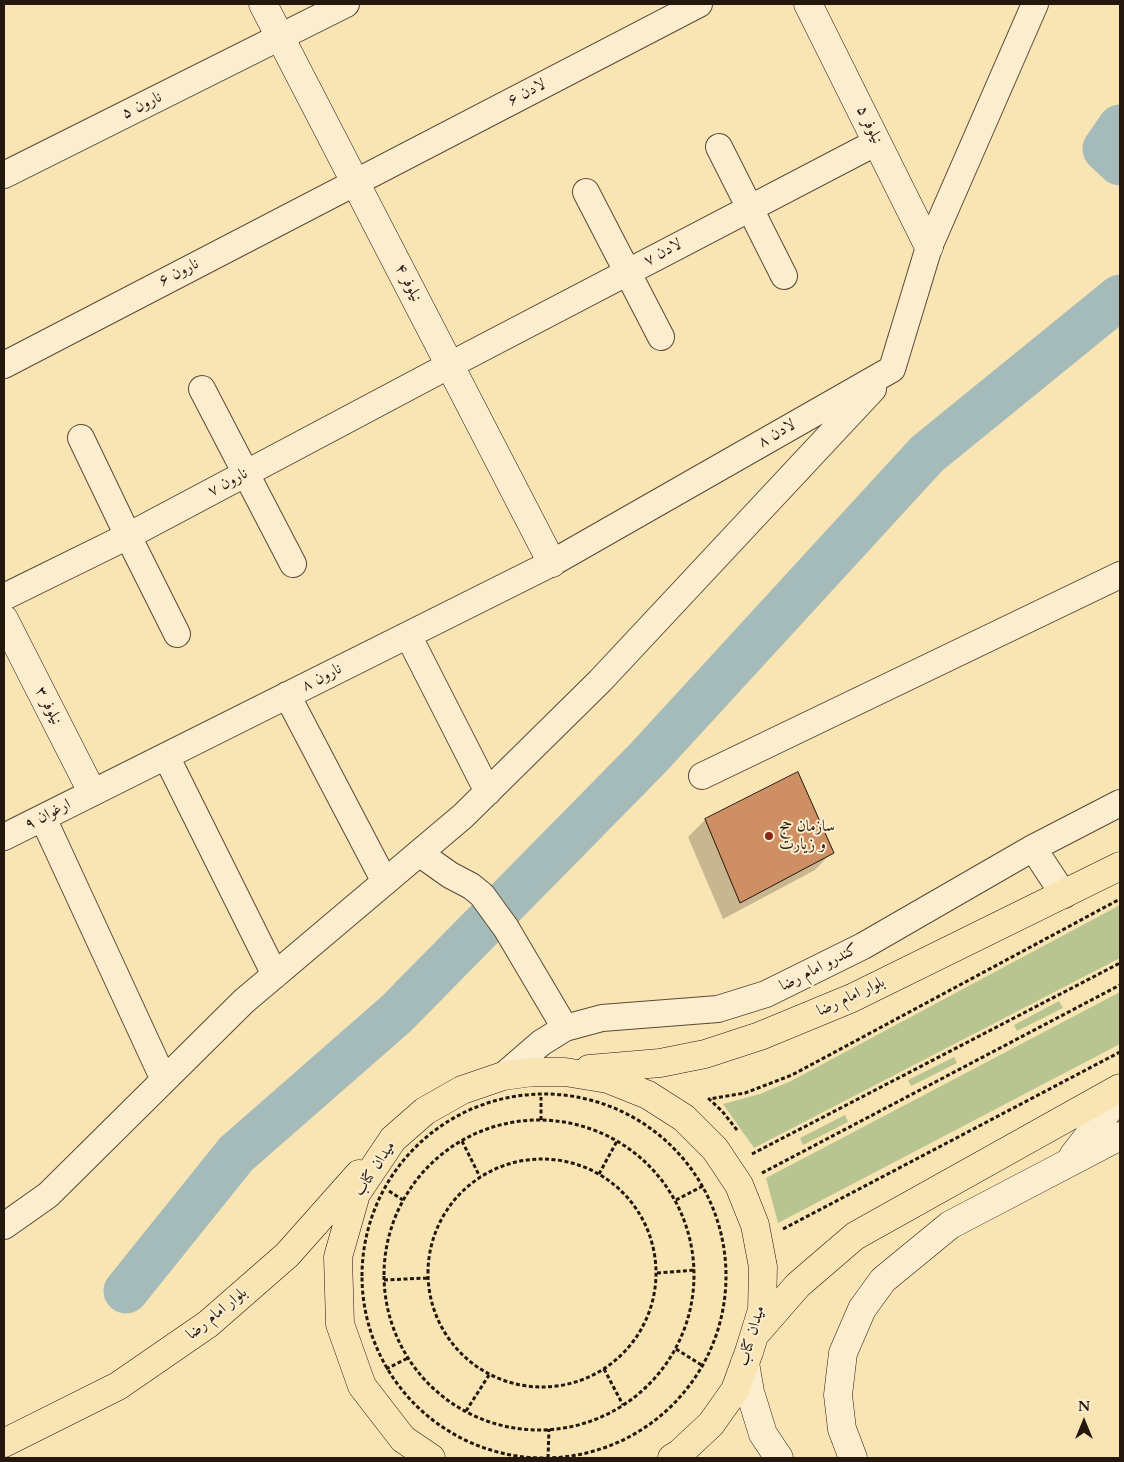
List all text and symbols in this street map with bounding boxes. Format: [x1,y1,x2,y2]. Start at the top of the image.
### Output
street label: لادن ۶ [505,75,549,111]
street label: نارون ۵ [119,88,165,124]
street label: نیلوفر ۵ [852,103,886,147]
street label: لادن ۷ [641,235,685,271]
street label: نارون ۶ [156,255,202,291]
street label: نیلوفر ۴ [390,261,426,305]
street label: لادن ۸ [755,416,799,452]
street label: نارون ۷ [205,465,251,501]
street label: نارون ۸ [299,660,345,696]
street label: نیلوفر ۳ [30,684,66,728]
street label: ارغوان ۹ [22,795,74,835]
place label: سازمان حج و زیارت [779,817,835,855]
marker: سازمان حج و زیارت [763,830,775,842]
street label: کندرو امام رضا [777,940,861,996]
street label: بلوار امام رضا [814,973,888,1021]
street label: میدان کتاب [350,1138,400,1200]
street label: بلوار امام رضا [183,1284,251,1344]
street label: میدان کتاب [734,1303,770,1369]
north arrow [1059,1397,1109,1447]
text: N [1078,1397,1090,1416]

